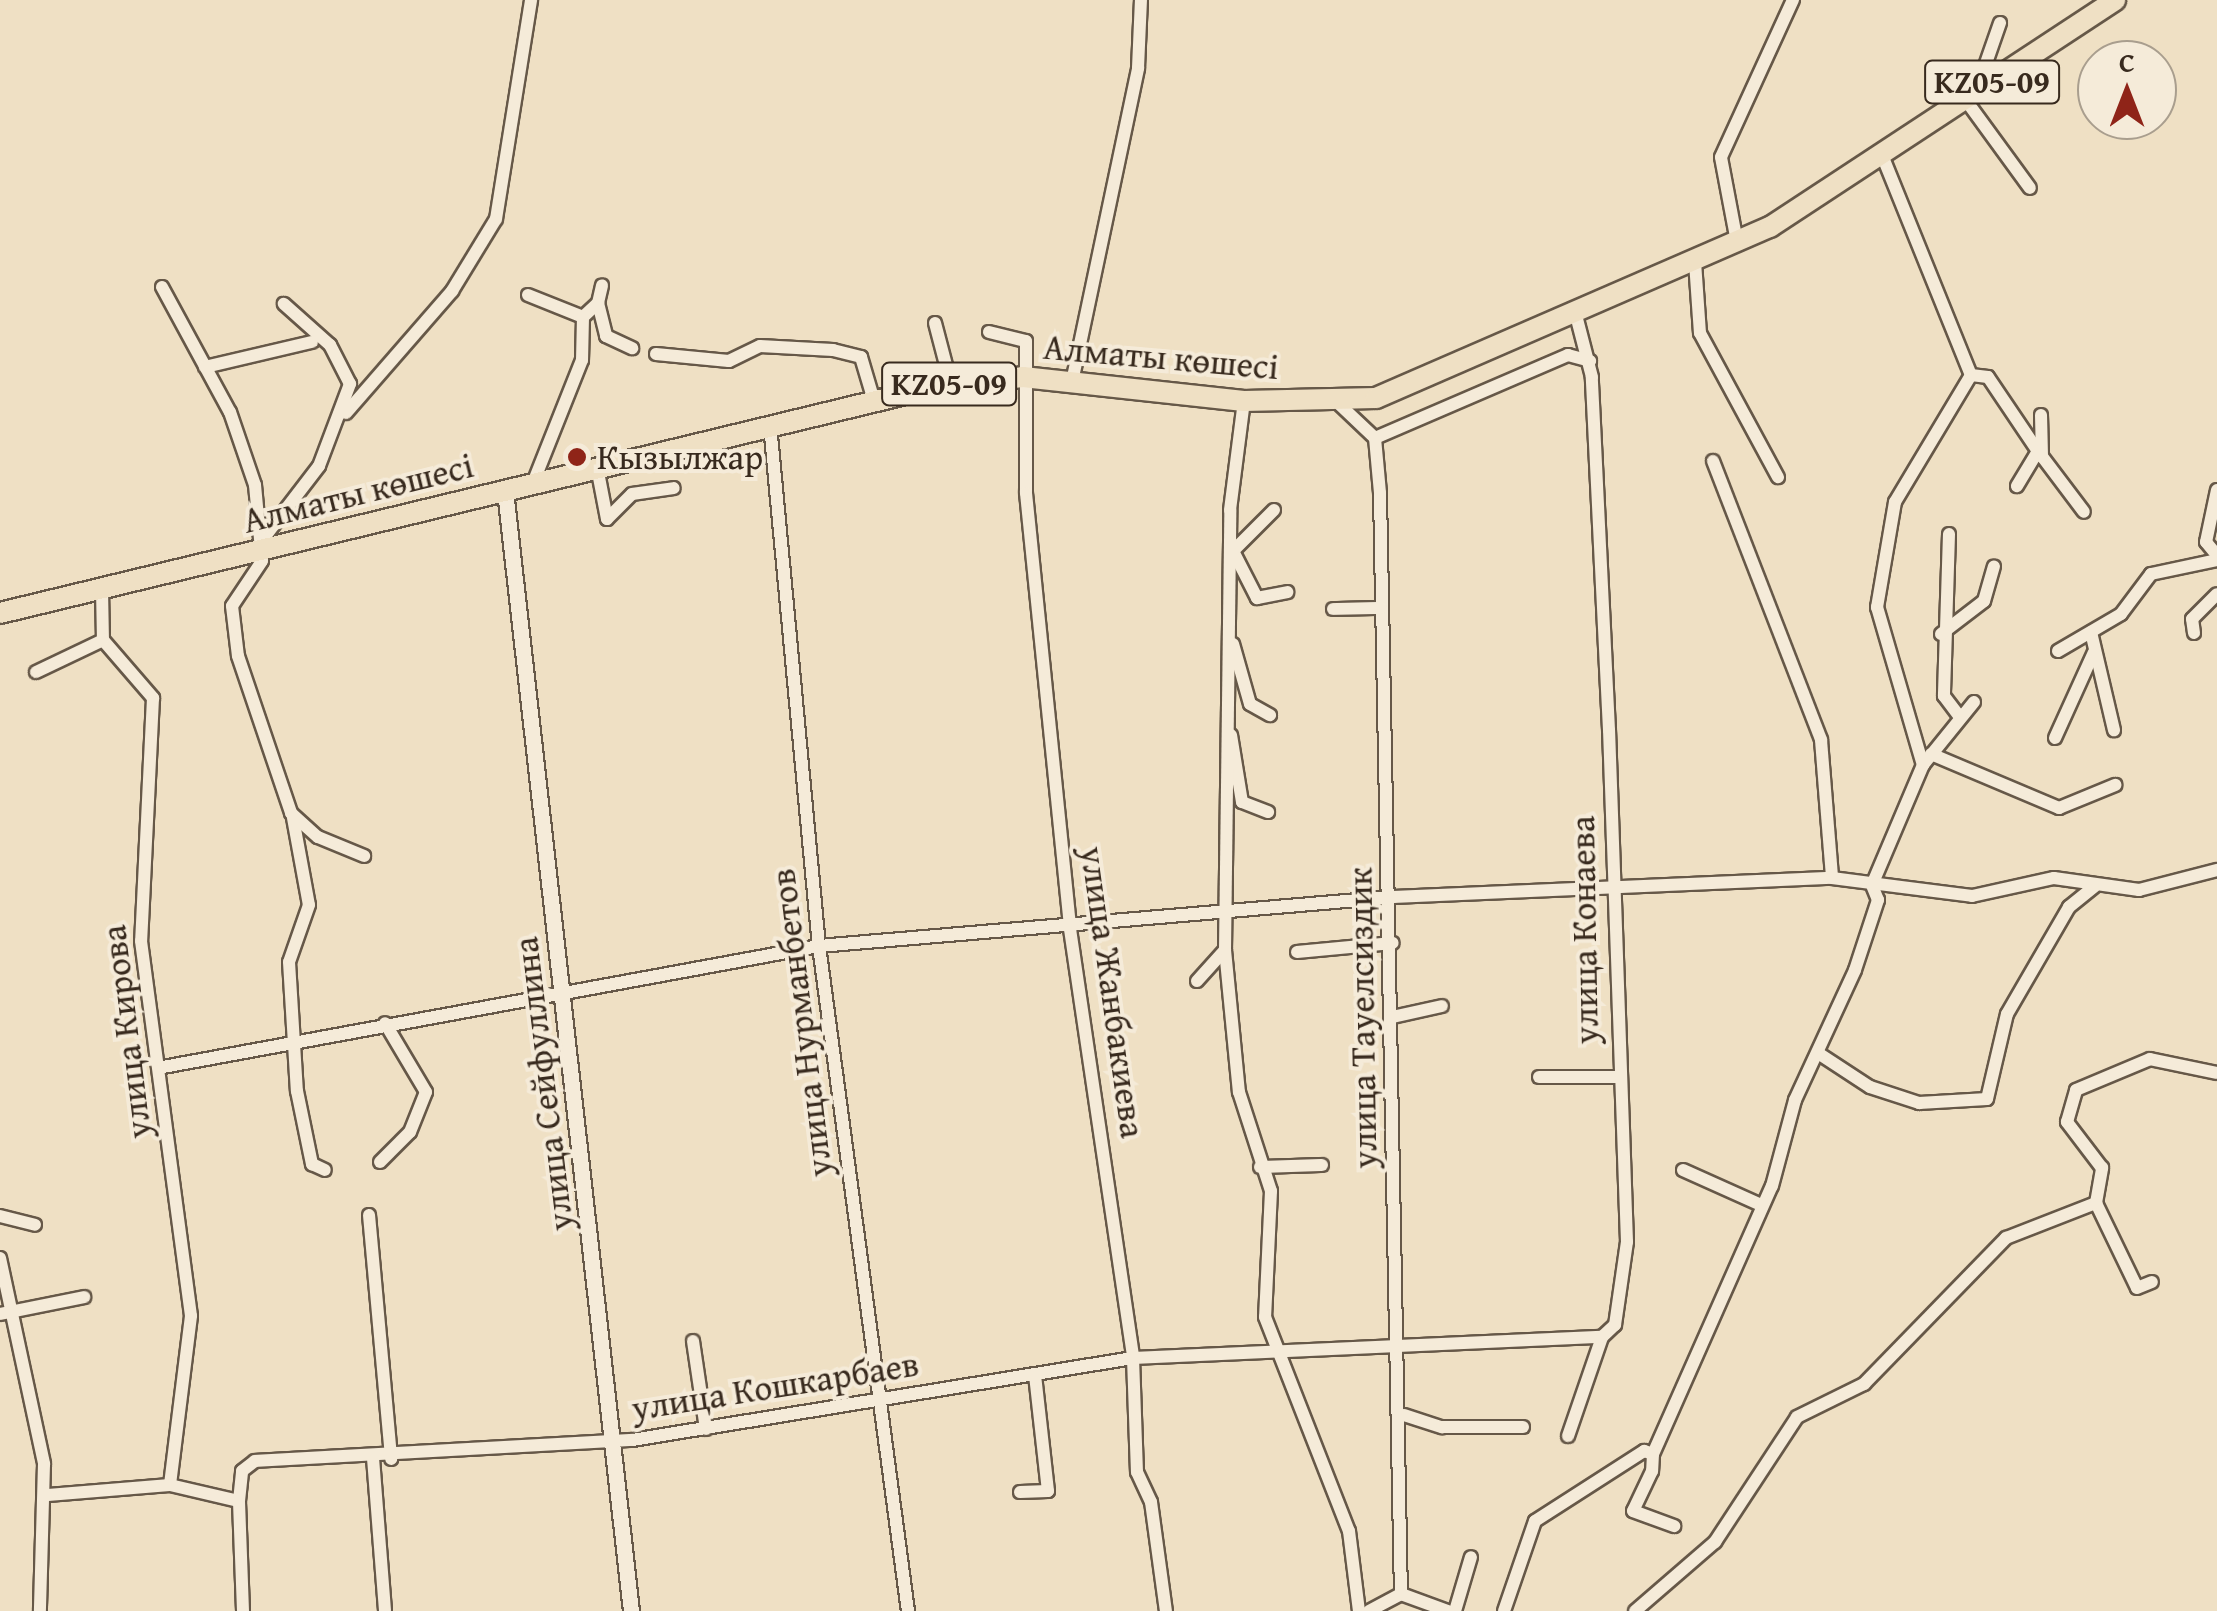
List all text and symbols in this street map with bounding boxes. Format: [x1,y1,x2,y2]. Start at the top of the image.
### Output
north arrow [2077,40,2177,140]
text: С [2119,41,2135,82]
road number: KZ05-09 [1922,55,2062,109]
street label: Алматы көшесі [1042,326,1280,388]
road number: KZ05-09 [879,357,1019,411]
place label: Кызылжар [597,436,763,478]
street label: Алматы көшесі [239,444,477,542]
marker: Кызылжар [566,446,588,468]
street label: улица Конаева [1561,815,1607,1045]
street label: улица Жанбакиева [1072,843,1154,1141]
street label: улица Нурманбетов [761,866,841,1180]
street label: улица Тауелсиздик [1338,867,1386,1169]
street label: улица Кирова [92,923,160,1141]
street label: улица Сейфуллина [504,935,582,1233]
street label: улица Кошкарбаев [629,1343,921,1429]

